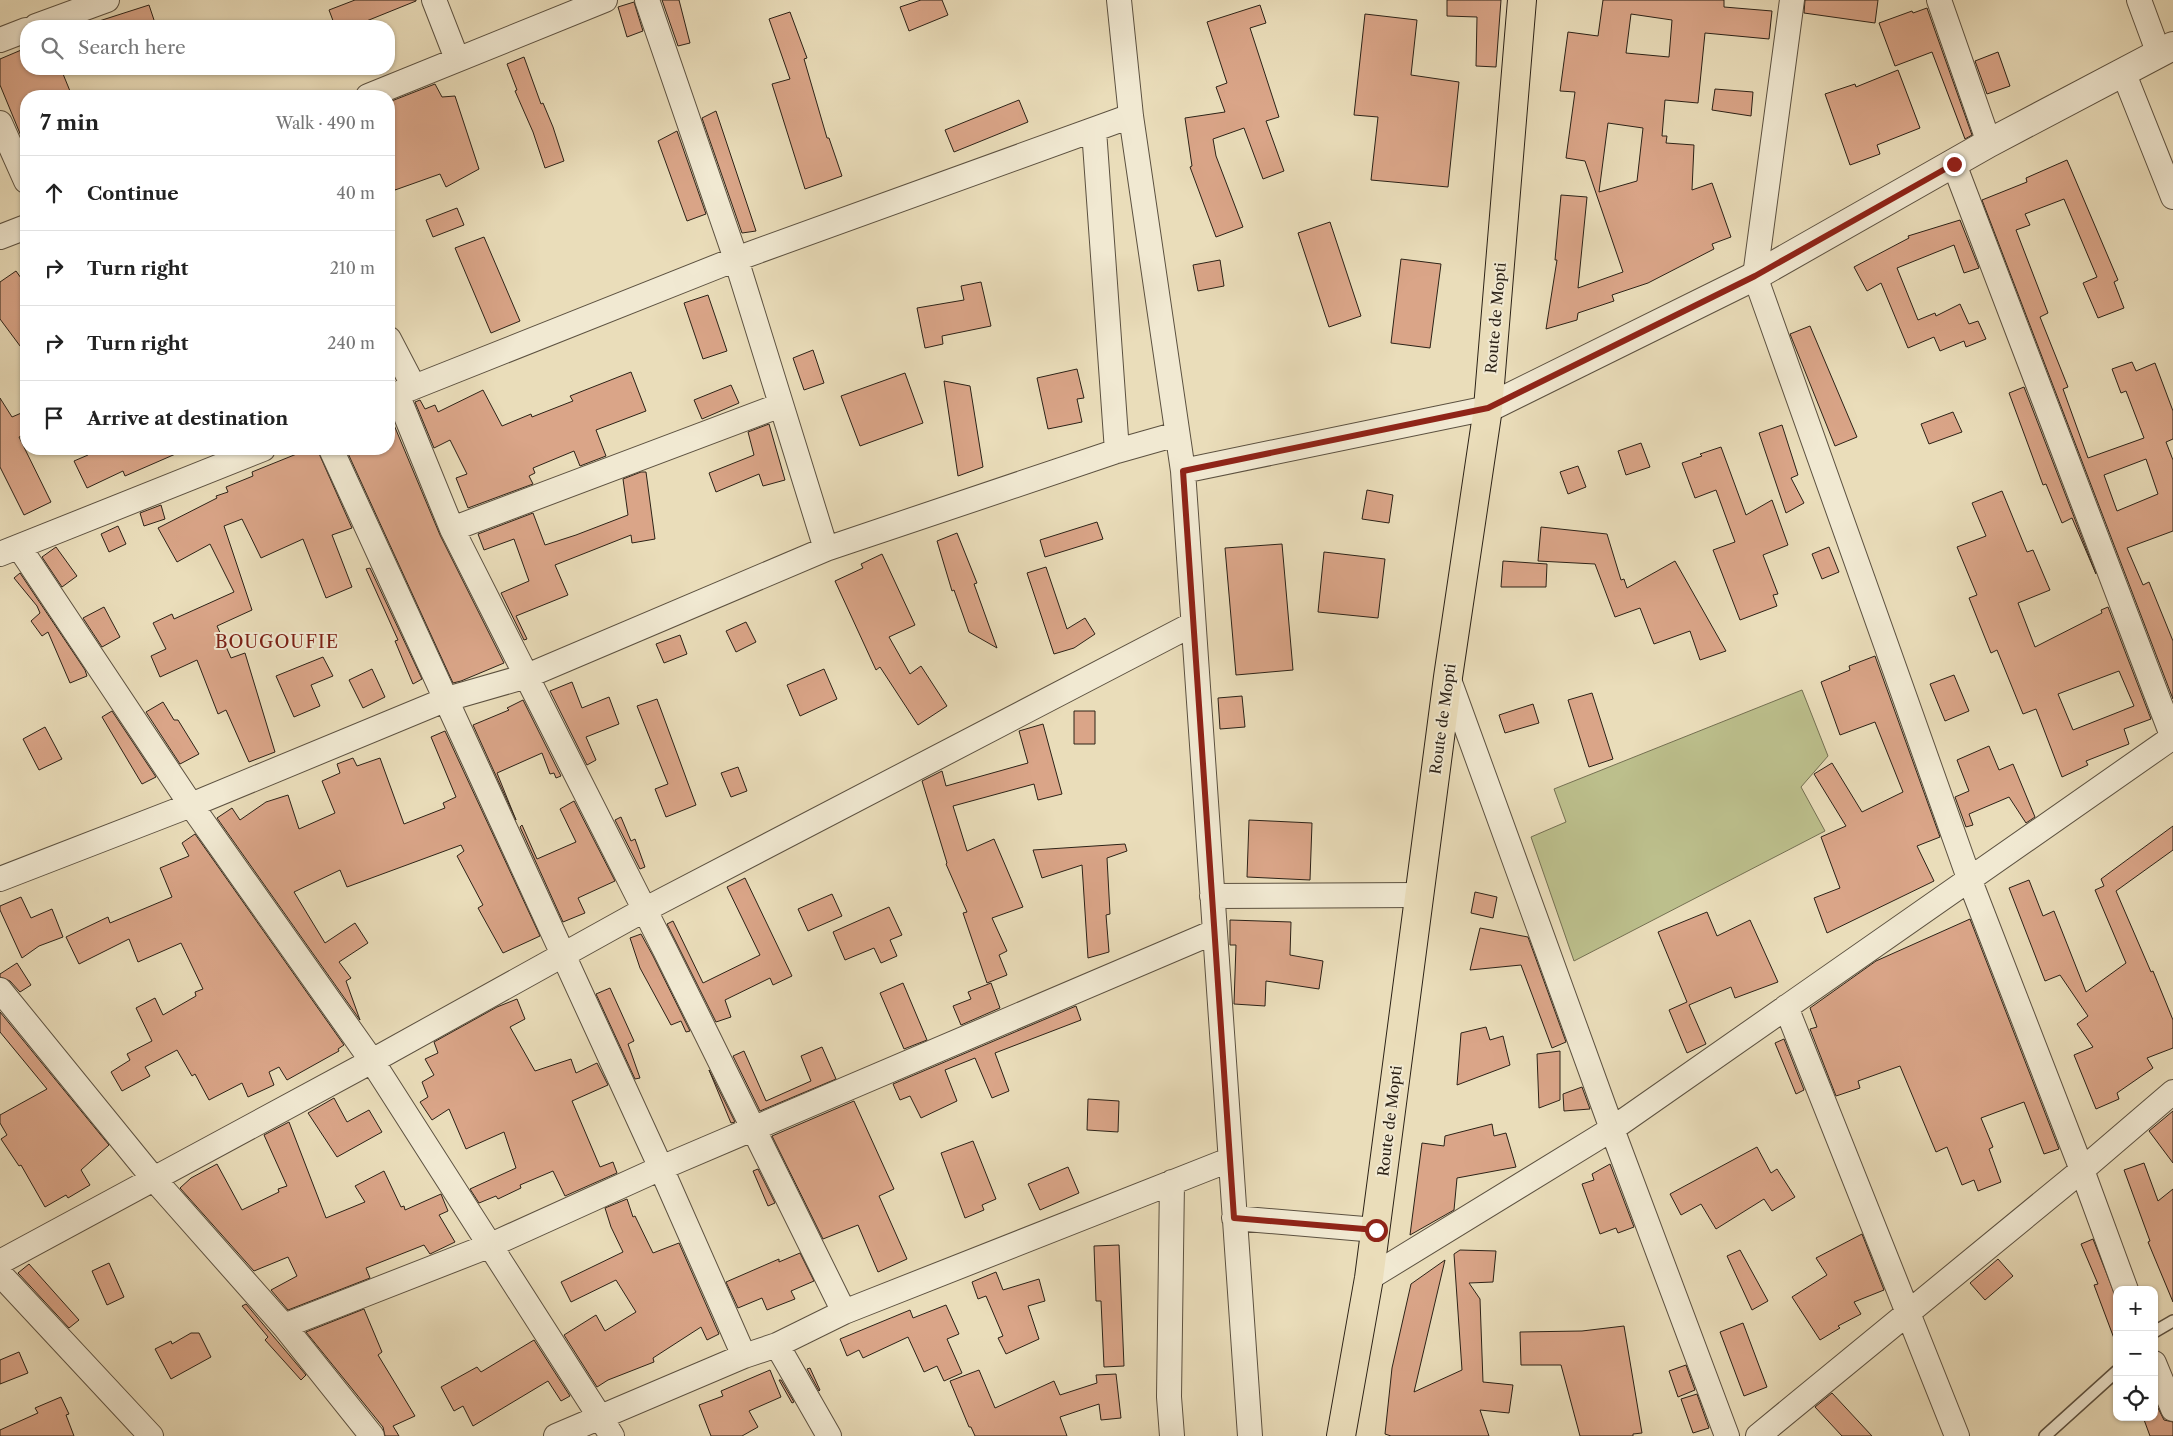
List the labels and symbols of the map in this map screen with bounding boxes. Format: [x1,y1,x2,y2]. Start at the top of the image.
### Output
route end [1943,153,1966,176]
street label: Route de Mopti [1481,261,1510,374]
district label: BOUGOUFIE [215,631,339,653]
street label: Route de Mopti [1425,662,1460,776]
street label: Route de Mopti [1373,1064,1406,1177]
route start [1365,1219,1388,1242]

